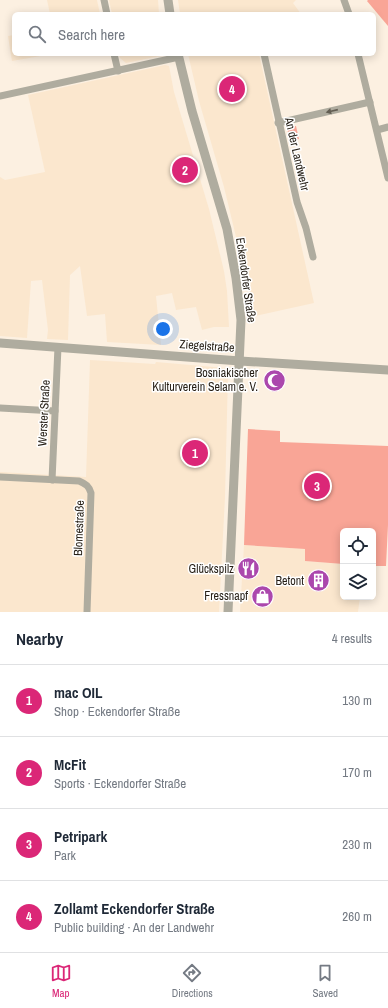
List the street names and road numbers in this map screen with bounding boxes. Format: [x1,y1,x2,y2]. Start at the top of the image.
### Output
street label: An der Landwehr [281,115,313,193]
street label: Eckendorfer Straße [232,237,260,323]
street label: Ziegelstraße [179,336,235,356]
street label: Werster Straße [34,379,54,447]
street label: Blomestraße [70,500,88,556]

